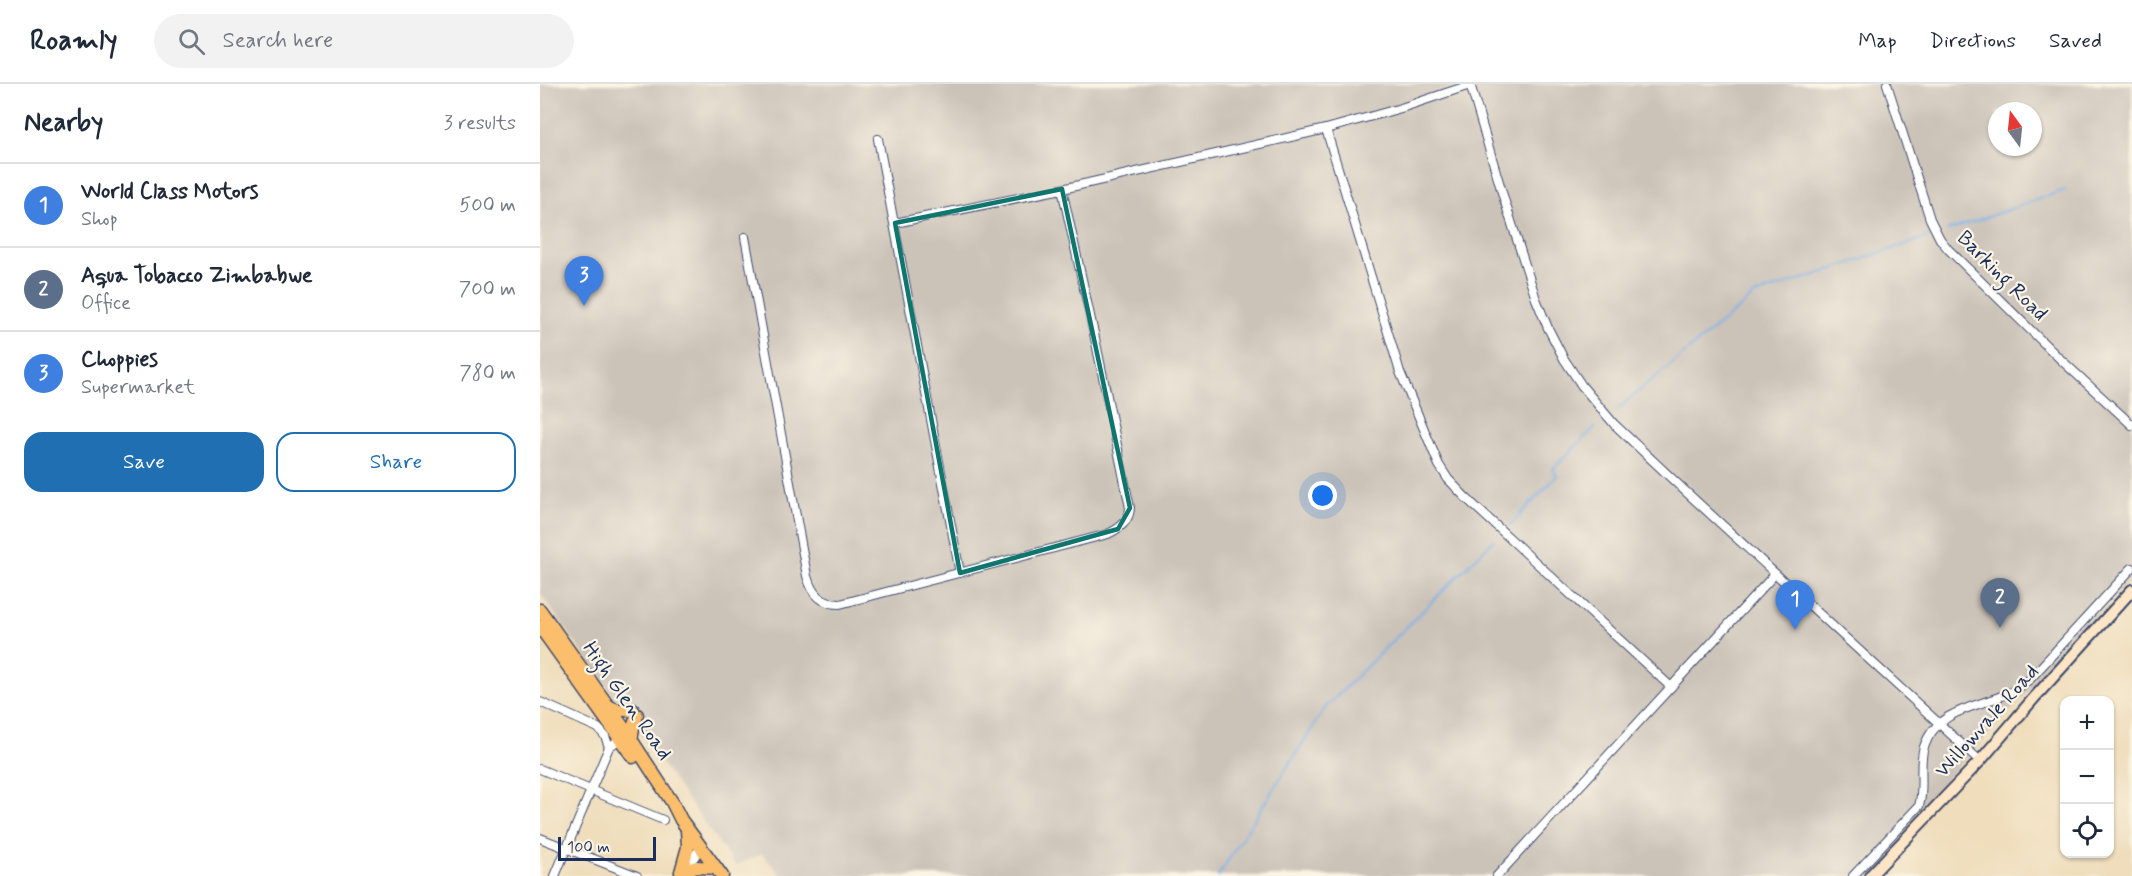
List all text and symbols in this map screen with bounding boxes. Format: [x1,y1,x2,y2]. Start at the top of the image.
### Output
search box [154,14,574,68]
text: Roamly [30,23,118,60]
icon: search [175,25,208,58]
text: Search here [223,27,333,55]
text: Map [1858,27,1897,55]
text: Directions [1930,27,2016,55]
text: Saved [2049,27,2102,55]
north arrow [1988,102,2042,156]
text: Nearby [24,106,103,140]
text: 3 results [444,110,516,137]
text: World Class Motors [81,178,258,206]
text: 1 [39,192,48,219]
text: 500 m [459,192,516,219]
text: Shop [81,206,118,233]
street label: Barking Road [1949,225,2053,329]
pin: 3 [564,256,603,306]
text: Aqua Tobacco Zimbabwe [81,262,313,290]
text: 2 [39,276,48,303]
text: 700 m [459,276,516,303]
text: Office [81,290,131,317]
text: Choppies [81,346,158,374]
text: 3 [39,360,48,387]
text: 780 m [460,360,516,387]
text: Supermarket [81,374,195,401]
button: Save [24,432,264,492]
button: Share [276,432,516,492]
your location [1308,481,1337,510]
pin: 2 [1980,578,2020,628]
pin: 1 [1776,580,1814,630]
street label: High Glen Road [574,636,678,767]
street label: Willowvale Road [1929,658,2045,784]
map controls [2060,696,2114,858]
button: + [2060,696,2114,750]
button: − [2060,750,2114,804]
button: locate [2060,804,2114,858]
scale bar [558,834,656,862]
text: 100 m [567,837,610,858]

